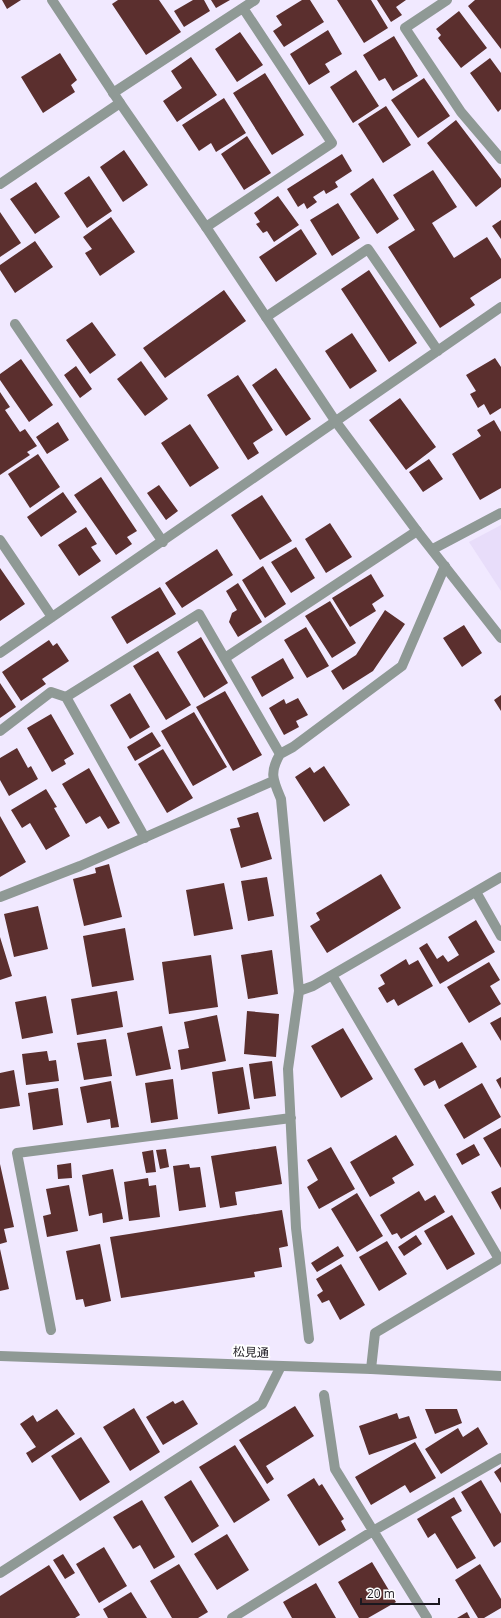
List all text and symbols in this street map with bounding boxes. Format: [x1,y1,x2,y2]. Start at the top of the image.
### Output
street label: 松見通 [233,1343,269,1361]
scale bar [361,1580,439,1606]
text: 20 m [367,1585,395,1602]

